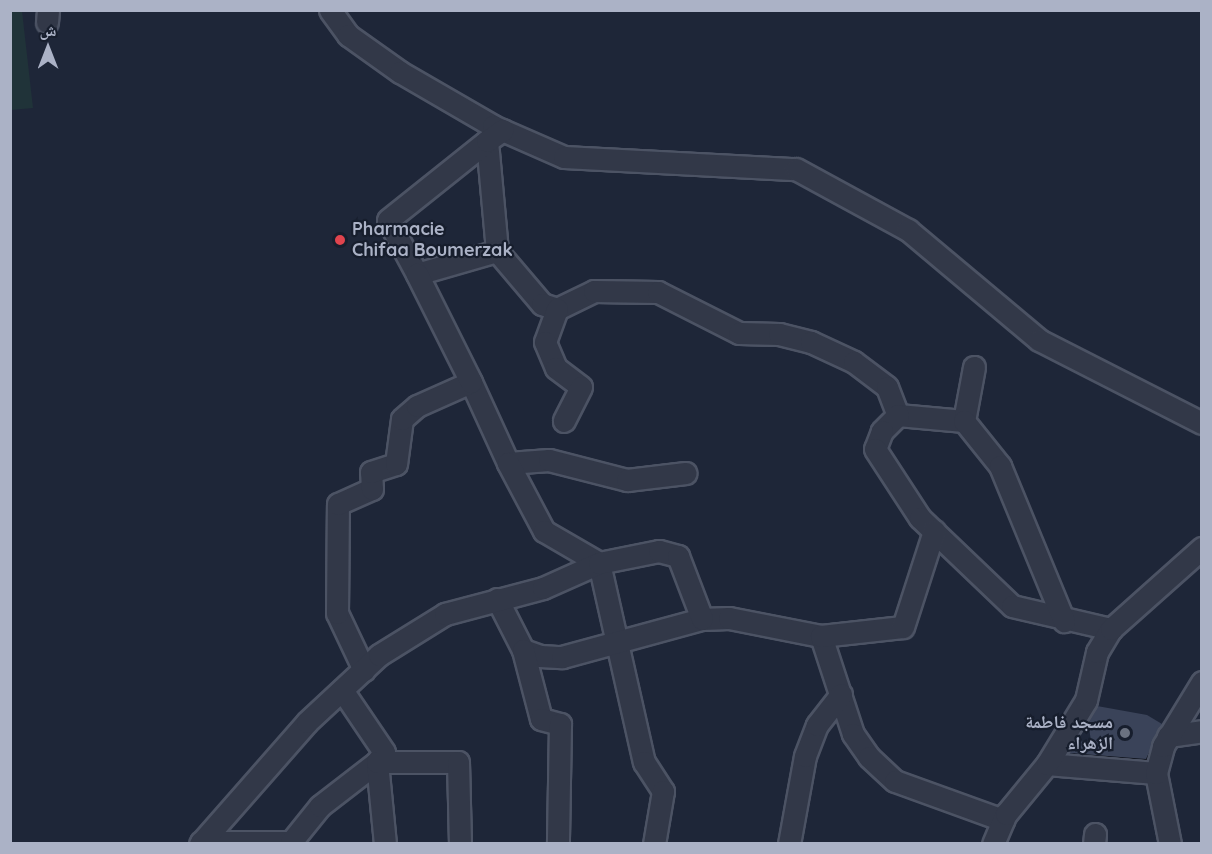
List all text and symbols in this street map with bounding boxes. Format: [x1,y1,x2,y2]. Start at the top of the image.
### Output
north arrow [18,18,78,78]
text: ش [40,20,56,40]
place label: Pharmacie Chifaa Boumerzak [352,219,513,262]
marker: Pharmacie Chifaa Boumerzak [333,233,347,247]
place label: مسجد فاطمة الزهراء [1025,712,1113,754]
marker: مسجد فاطمة الزهراء [1118,726,1132,740]

